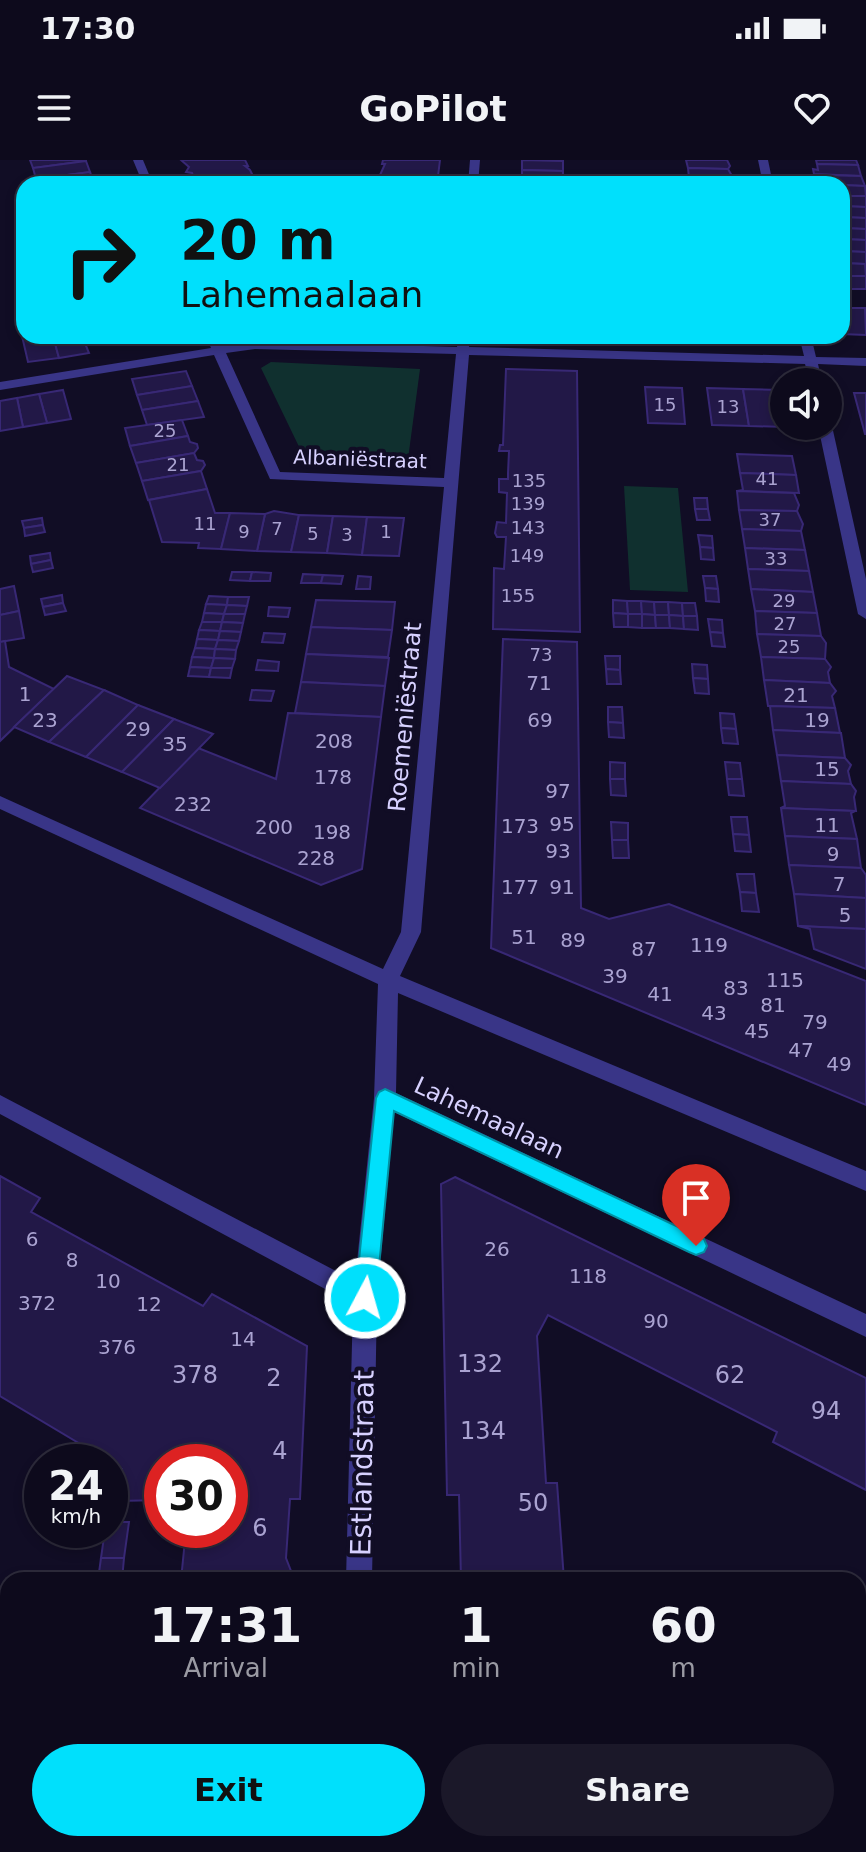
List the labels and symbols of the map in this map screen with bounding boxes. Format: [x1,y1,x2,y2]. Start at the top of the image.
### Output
house number: 15 [654,394,676,415]
house number: 13 [717,396,739,417]
house number: 25 [154,420,176,441]
street label: Albaniëstraat [293,445,427,473]
house number: 21 [167,454,189,475]
house number: 41 [756,468,778,489]
house number: 135 [512,470,546,491]
house number: 139 [511,493,545,514]
house number: 37 [759,509,781,530]
house number: 11 [194,513,216,534]
house number: 143 [511,517,545,538]
house number: 7 [271,518,283,539]
house number: 9 [238,521,250,542]
house number: 1 [380,521,392,542]
house number: 5 [307,523,319,544]
house number: 3 [341,524,353,545]
house number: 149 [510,545,544,566]
house number: 33 [765,548,787,569]
house number: 155 [501,585,535,606]
house number: 29 [773,590,795,611]
house number: 27 [774,613,796,634]
street label: Roemeniëstraat [383,621,427,813]
house number: 25 [778,636,800,657]
house number: 73 [530,644,552,665]
house number: 71 [526,671,552,695]
house number: 1 [19,682,31,706]
house number: 21 [783,683,809,707]
house number: 23 [32,708,58,732]
house number: 69 [527,708,553,732]
house number: 19 [804,708,830,732]
house number: 29 [125,717,151,741]
house number: 208 [315,729,353,753]
house number: 35 [162,732,188,756]
house number: 15 [814,757,840,781]
house number: 178 [314,765,352,789]
house number: 97 [545,779,571,803]
house number: 232 [174,792,212,816]
house number: 95 [549,812,575,836]
house number: 11 [814,813,840,837]
house number: 173 [501,814,539,838]
house number: 200 [255,815,293,839]
house number: 198 [313,820,351,844]
house number: 93 [545,839,571,863]
house number: 9 [827,842,839,866]
house number: 228 [297,846,335,870]
house number: 7 [833,872,845,896]
house number: 177 [501,875,539,899]
house number: 91 [549,875,575,899]
house number: 5 [839,903,851,927]
house number: 51 [511,925,537,949]
house number: 89 [560,928,586,952]
house number: 119 [690,933,728,957]
house number: 87 [631,937,657,961]
house number: 39 [602,964,628,988]
house number: 115 [766,968,804,992]
house number: 83 [723,976,749,1000]
house number: 41 [647,982,673,1006]
house number: 81 [760,993,786,1017]
house number: 43 [701,1001,727,1025]
house number: 79 [802,1010,828,1034]
house number: 45 [744,1019,770,1043]
house number: 47 [788,1038,814,1062]
house number: 49 [826,1052,852,1076]
street label: Lahemaalaan [410,1071,568,1165]
pin [662,1164,730,1246]
house number: 6 [26,1227,38,1251]
house number: 26 [484,1237,510,1261]
house number: 8 [66,1248,78,1272]
position arrow [323,1256,407,1340]
house number: 118 [569,1264,607,1288]
house number: 10 [95,1269,121,1293]
house number: 372 [18,1291,56,1315]
house number: 12 [136,1292,162,1316]
house number: 90 [643,1309,669,1333]
house number: 14 [230,1327,256,1351]
house number: 376 [98,1335,136,1359]
house number: 132 [457,1350,503,1378]
house number: 378 [172,1361,218,1389]
house number: 62 [715,1361,745,1389]
house number: 2 [266,1364,282,1392]
street label: Estlandstraat [344,1370,381,1556]
house number: 94 [811,1397,841,1425]
house number: 134 [460,1417,506,1445]
house number: 4 [272,1437,288,1465]
speed limit sign: 30 [144,1444,248,1548]
house number: 50 [518,1489,548,1517]
house number: 6 [252,1514,268,1542]

